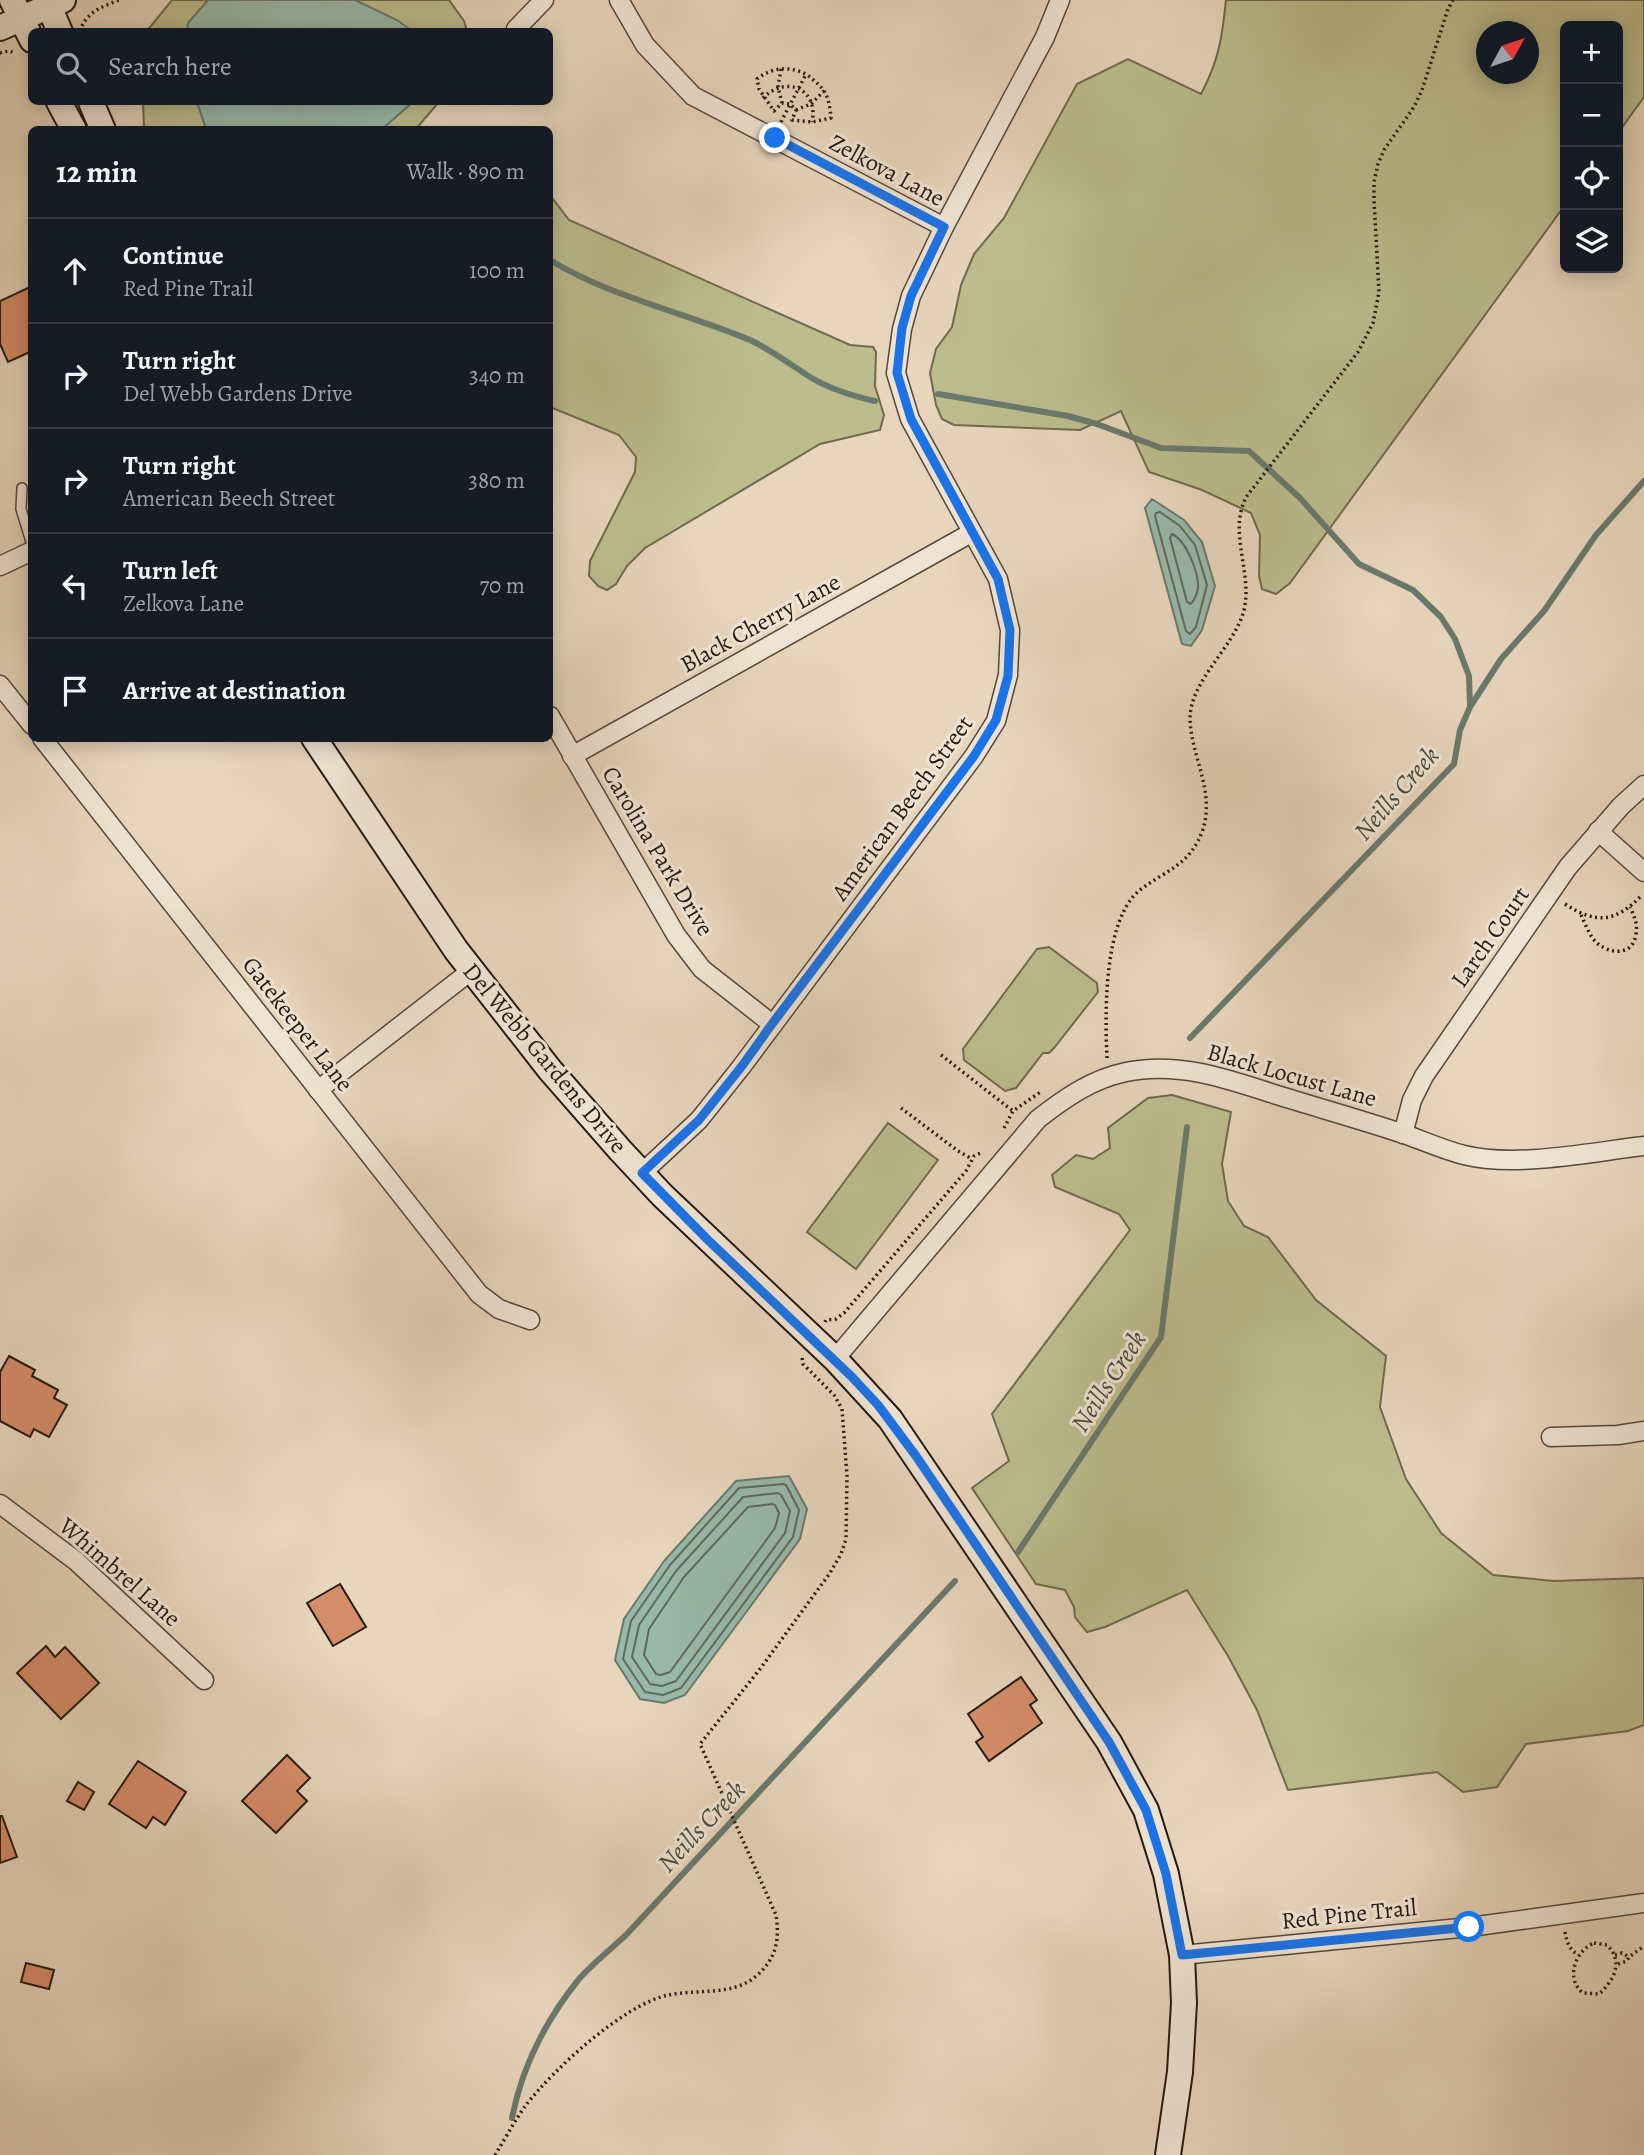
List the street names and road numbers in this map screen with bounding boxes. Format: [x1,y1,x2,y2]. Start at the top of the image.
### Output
street label: Zelkova Lane [824,126,950,214]
street label: Black Cherry Lane [674,566,846,680]
street label: American Beech Street [823,709,980,908]
street label: Carolina Park Drive [595,760,721,942]
street label: Larch Court [1443,880,1537,994]
street label: Gatekeeper Lane [235,950,361,1098]
street label: Del Webb Gardens Drive [456,956,634,1160]
street label: Black Locust Lane [1203,1035,1381,1115]
street label: Whimbrel Lane [52,1510,188,1634]
street label: Red Pine Trail [1280,1891,1418,1937]

